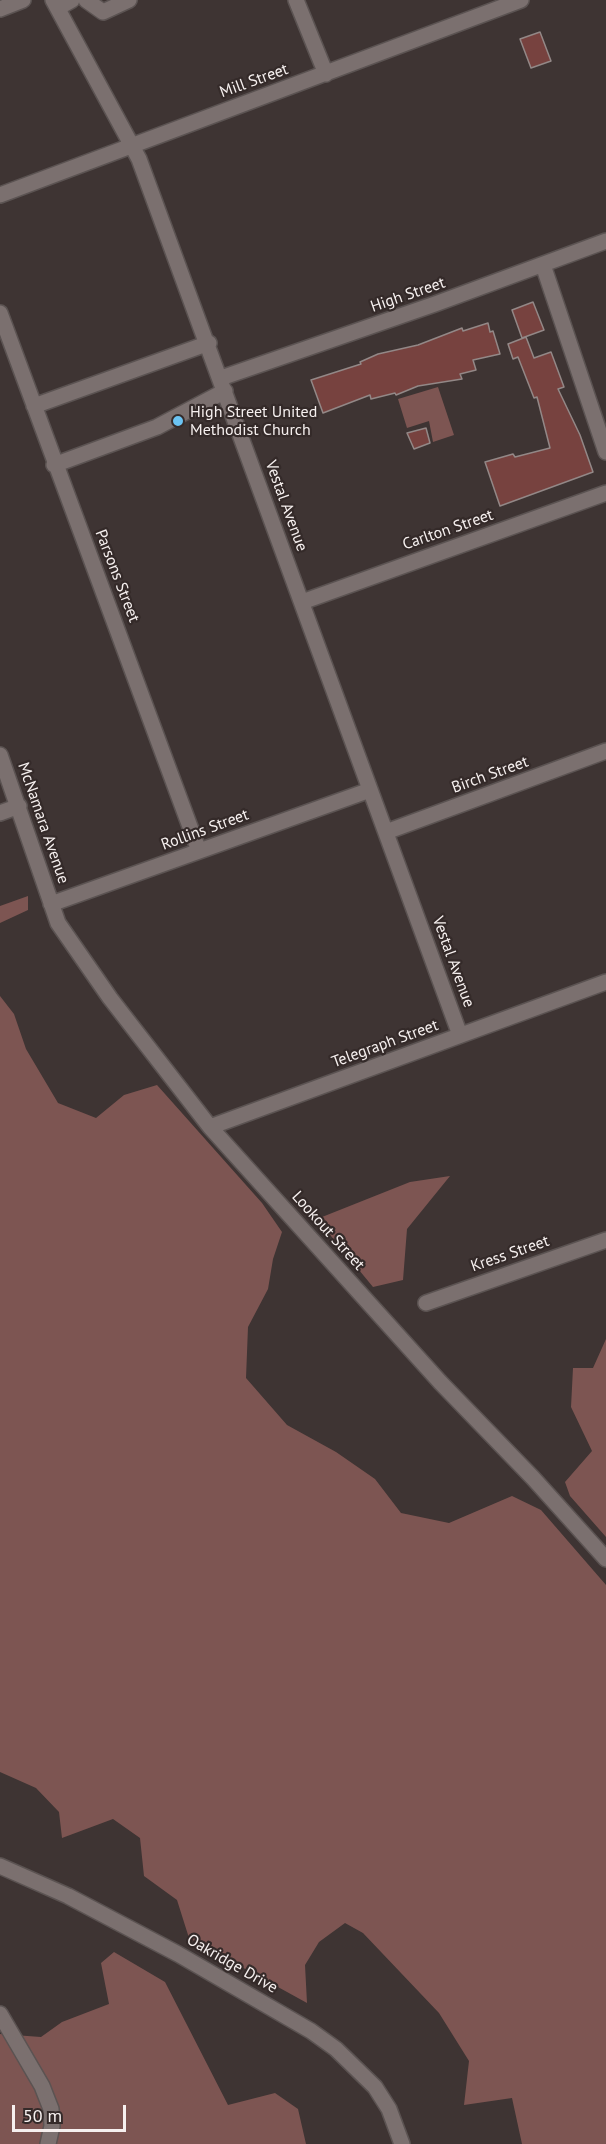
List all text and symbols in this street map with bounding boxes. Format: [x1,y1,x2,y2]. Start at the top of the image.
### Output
street label: Mill Street [217,60,291,102]
street label: High Street [368,273,448,317]
place label: High Street United Methodist Church [190,402,317,440]
marker: High Street United Methodist Church [171,414,185,428]
street label: Vestal Avenue [261,458,311,554]
street label: Carlton Street [400,506,496,554]
street label: Parsons Street [91,527,143,625]
street label: Birch Street [449,752,531,798]
street label: McNamara Avenue [13,760,73,886]
street label: Rollins Street [159,805,251,855]
street label: Vestal Avenue [428,914,478,1010]
street label: Telegraph Street [329,1016,441,1072]
street label: Lookout Street [288,1188,368,1274]
street label: Kress Street [468,1232,552,1276]
street label: Oakridge Drive [183,1930,281,1998]
scale bar [15,2093,129,2131]
text: 50 m [23,2104,62,2127]

